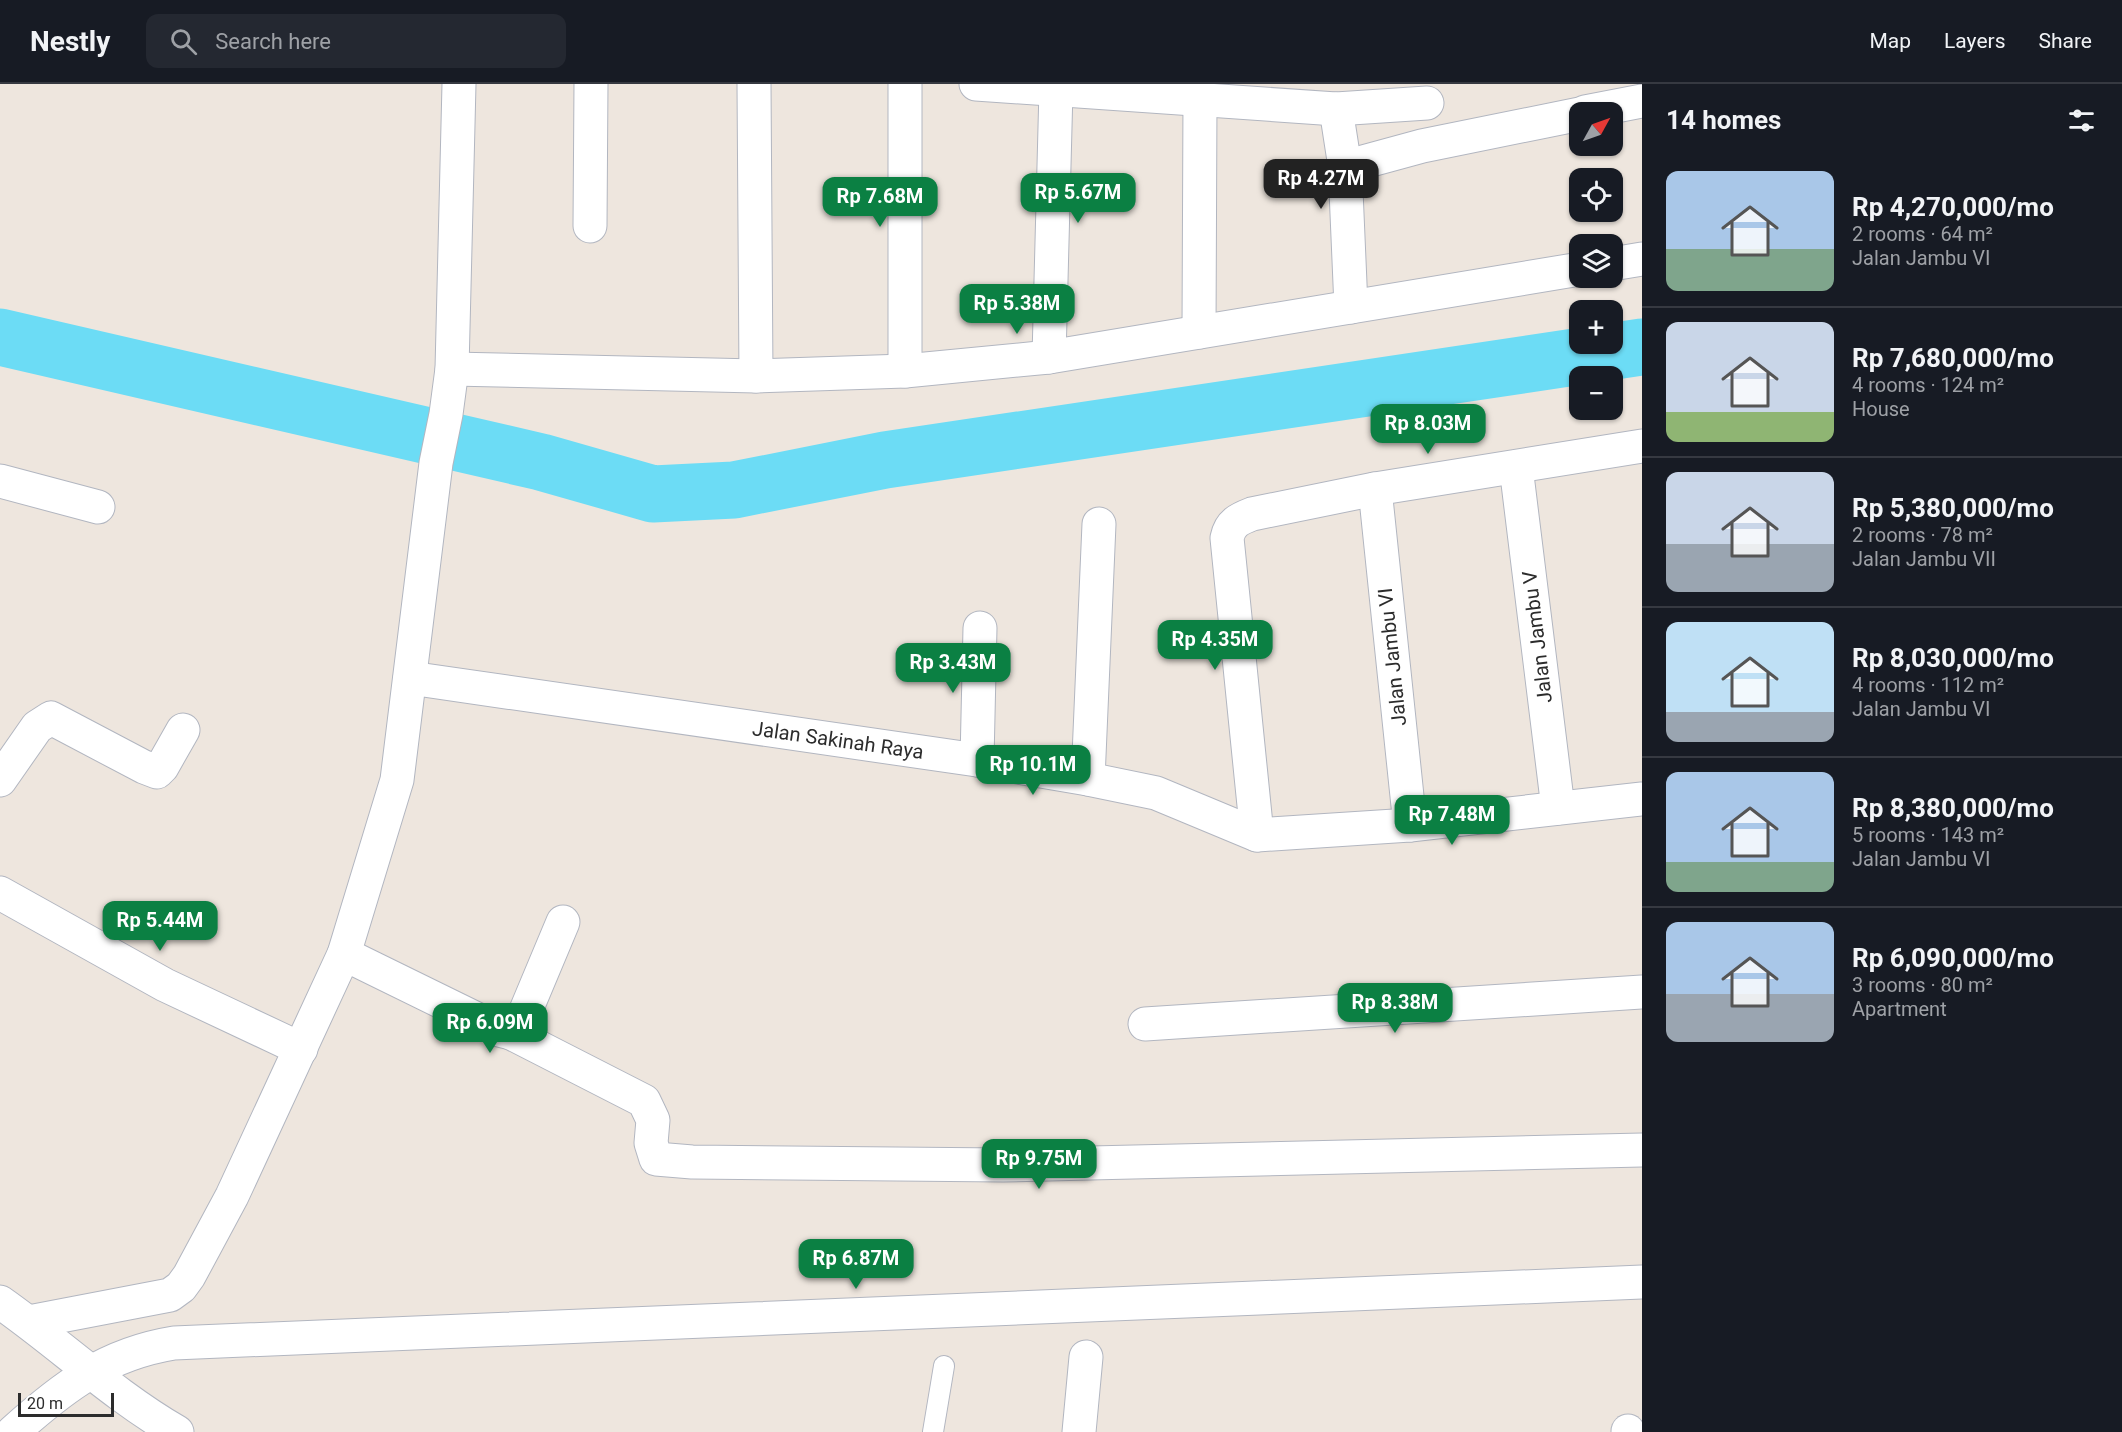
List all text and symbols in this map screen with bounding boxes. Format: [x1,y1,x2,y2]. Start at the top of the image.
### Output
search box [146,14,566,68]
text: Nestly [30,25,110,58]
icon: search [167,25,200,58]
text: Search here [215,29,331,54]
text: Map [1869,29,1911,53]
text: Layers [1944,29,2005,53]
text: Share [2038,29,2092,53]
north arrow [1569,102,1623,156]
map controls [1569,102,1623,420]
icon: filters [2065,104,2098,137]
text: 14 homes [1666,105,1781,135]
pin: Rp 4.27M [1259,159,1383,210]
text: Rp 4.27M [1278,166,1364,190]
button: locate [1569,168,1623,222]
pin: Rp 5.67M [1016,173,1140,224]
pin: Rp 7.68M [818,177,942,228]
text: Rp 5.67M [1035,180,1121,204]
text: Rp 7.68M [837,184,923,208]
text: Rp 4,270,000/mo [1852,192,2054,222]
icon: home [1714,195,1786,267]
text: 2 rooms · 64 m² [1852,222,1993,246]
button: layers [1569,234,1623,288]
text: Jalan Jambu VI [1852,246,1991,270]
pin: Rp 5.38M [955,284,1079,335]
text: Rp 5.38M [974,291,1060,315]
button: + [1569,300,1623,354]
text: Rp 7,680,000/mo [1852,343,2054,373]
icon: home [1714,346,1786,418]
button: − [1569,366,1623,420]
text: 4 rooms · 124 m² [1852,373,2004,397]
text: House [1852,397,1910,421]
pin: Rp 8.03M [1366,404,1490,455]
text: Rp 8.03M [1385,411,1471,435]
text: Rp 5,380,000/mo [1852,493,2054,523]
icon: home [1714,496,1786,568]
text: 2 rooms · 78 m² [1852,523,1993,547]
text: Jalan Jambu VII [1852,547,1996,571]
street label: Jalan Jambu V [1517,569,1557,705]
street label: Jalan Jambu VI [1373,587,1411,727]
pin: Rp 4.35M [1153,620,1277,671]
text: Rp 4.35M [1172,627,1258,651]
pin: Rp 3.43M [891,643,1015,694]
text: Rp 8,030,000/mo [1852,643,2054,673]
icon: home [1714,646,1786,718]
text: Rp 3.43M [910,650,996,674]
text: 4 rooms · 112 m² [1852,673,2004,697]
text: Jalan Jambu VI [1852,697,1991,721]
street label: Jalan Sakinah Raya [751,716,925,764]
pin: Rp 10.1M [971,745,1095,796]
text: Rp 10.1M [990,752,1076,776]
text: Rp 8,380,000/mo [1852,793,2054,823]
pin: Rp 7.48M [1390,795,1514,846]
icon: home [1714,796,1786,868]
text: Rp 7.48M [1409,802,1495,826]
text: 5 rooms · 143 m² [1852,823,2004,847]
text: Jalan Jambu VI [1852,847,1991,871]
pin: Rp 5.44M [98,901,222,952]
text: Rp 5.44M [117,908,203,932]
text: Rp 6,090,000/mo [1852,943,2054,973]
icon: home [1714,946,1786,1018]
text: 3 rooms · 80 m² [1852,973,1993,997]
pin: Rp 8.38M [1333,983,1457,1034]
text: Rp 8.38M [1352,990,1438,1014]
text: Apartment [1852,997,1947,1021]
pin: Rp 6.09M [428,1003,552,1054]
text: Rp 6.09M [447,1010,533,1034]
pin: Rp 9.75M [977,1139,1101,1190]
text: Rp 9.75M [996,1146,1082,1170]
pin: Rp 6.87M [794,1239,918,1290]
text: Rp 6.87M [813,1246,899,1270]
scale bar [18,1390,114,1418]
text: 20 m [27,1394,63,1413]

